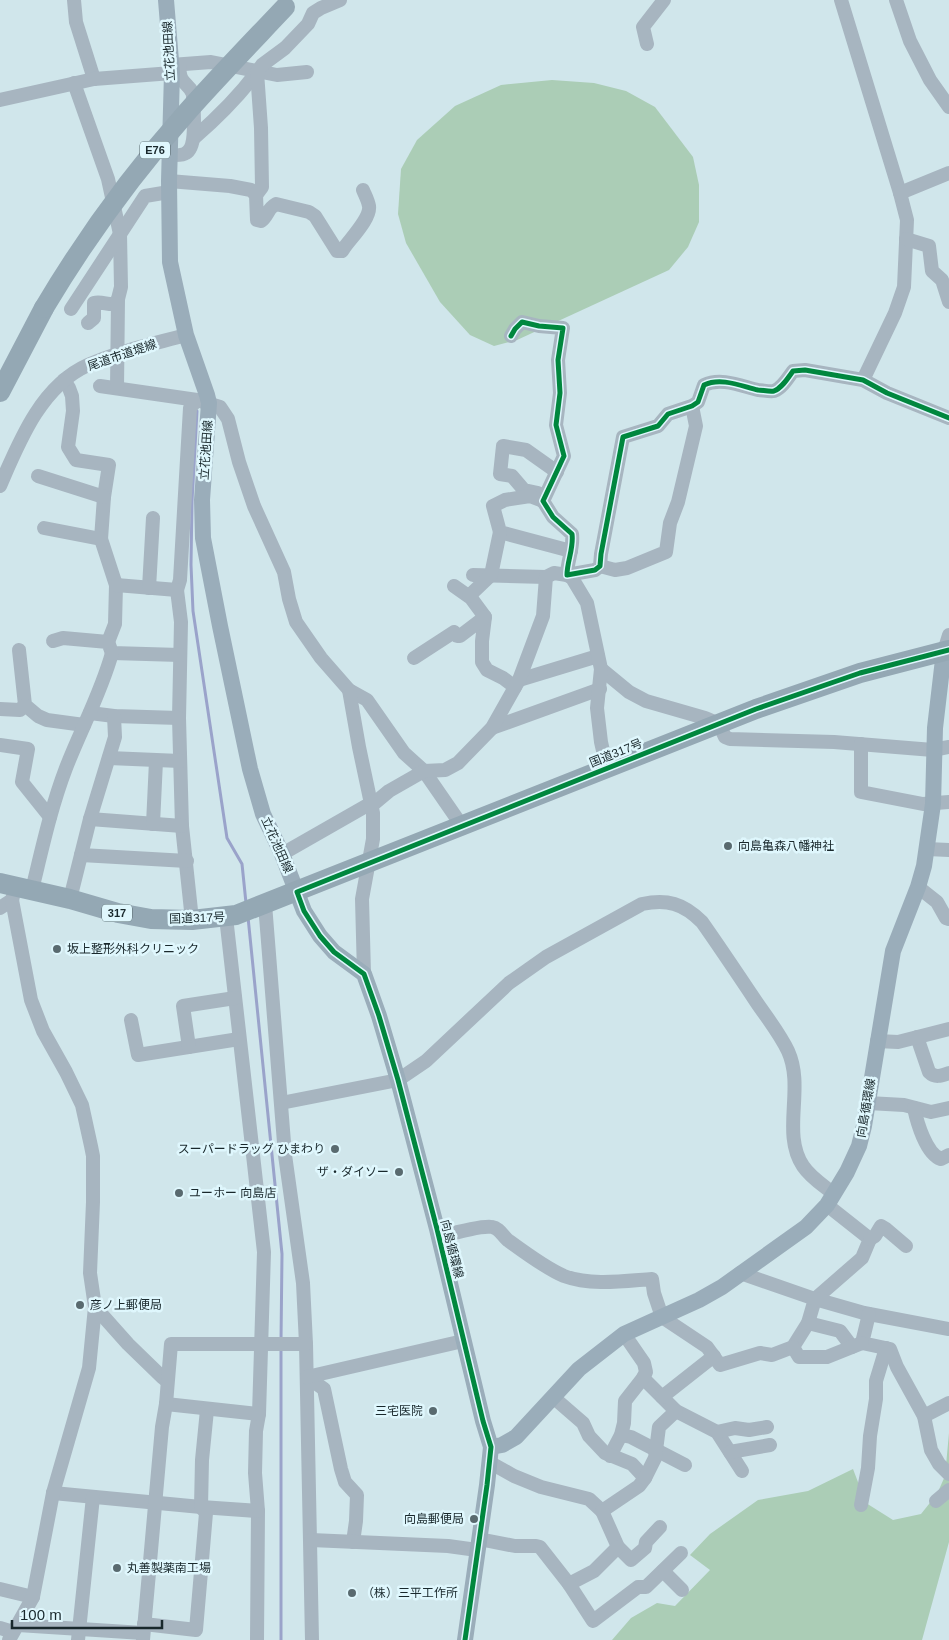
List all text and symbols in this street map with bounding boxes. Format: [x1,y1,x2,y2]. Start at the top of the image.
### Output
street label: 立花池田線 [160,21,178,81]
road number: E76 [140,142,170,158]
street label: 尾道市道堤線 [86,337,158,373]
street label: 立花池田線 [197,420,215,480]
street label: 国道317号 [587,736,645,770]
street label: 立花池田線 [258,815,296,875]
place label: 向島亀森八幡神社 [738,839,834,853]
marker: 向島亀森八幡神社 [722,840,734,852]
road number: 317 [102,904,132,921]
street label: 国道317号 [169,910,225,926]
place label: 坂上整形外科クリニック [67,942,199,956]
marker: 坂上整形外科クリニック [51,943,63,955]
street label: 向島循環線 [854,1077,878,1139]
place label: スーパードラッグ ひまわり [178,1142,325,1156]
marker: スーパードラッグ ひまわり [329,1143,341,1155]
place label: ザ・ダイソー [317,1165,389,1179]
marker: ザ・ダイソー [393,1166,405,1178]
place label: ユーホー 向島店 [189,1186,276,1200]
marker: ユーホー 向島店 [173,1187,185,1199]
street label: 向島循環線 [438,1218,466,1280]
place label: 彦ノ上郵便局 [90,1298,162,1312]
marker: 彦ノ上郵便局 [74,1299,86,1311]
place label: 三宅医院 [375,1404,423,1418]
marker: 三宅医院 [427,1405,439,1417]
place label: 向島郵便局 [404,1512,464,1526]
marker: 向島郵便局 [468,1513,480,1525]
place label: 丸善製薬南工場 [127,1561,211,1575]
marker: 丸善製薬南工場 [111,1562,123,1574]
place label: （株）三平工作所 [362,1586,458,1600]
marker: （株）三平工作所 [346,1587,358,1599]
scale bar [12,1598,162,1630]
text: 100 m [20,1606,62,1623]

